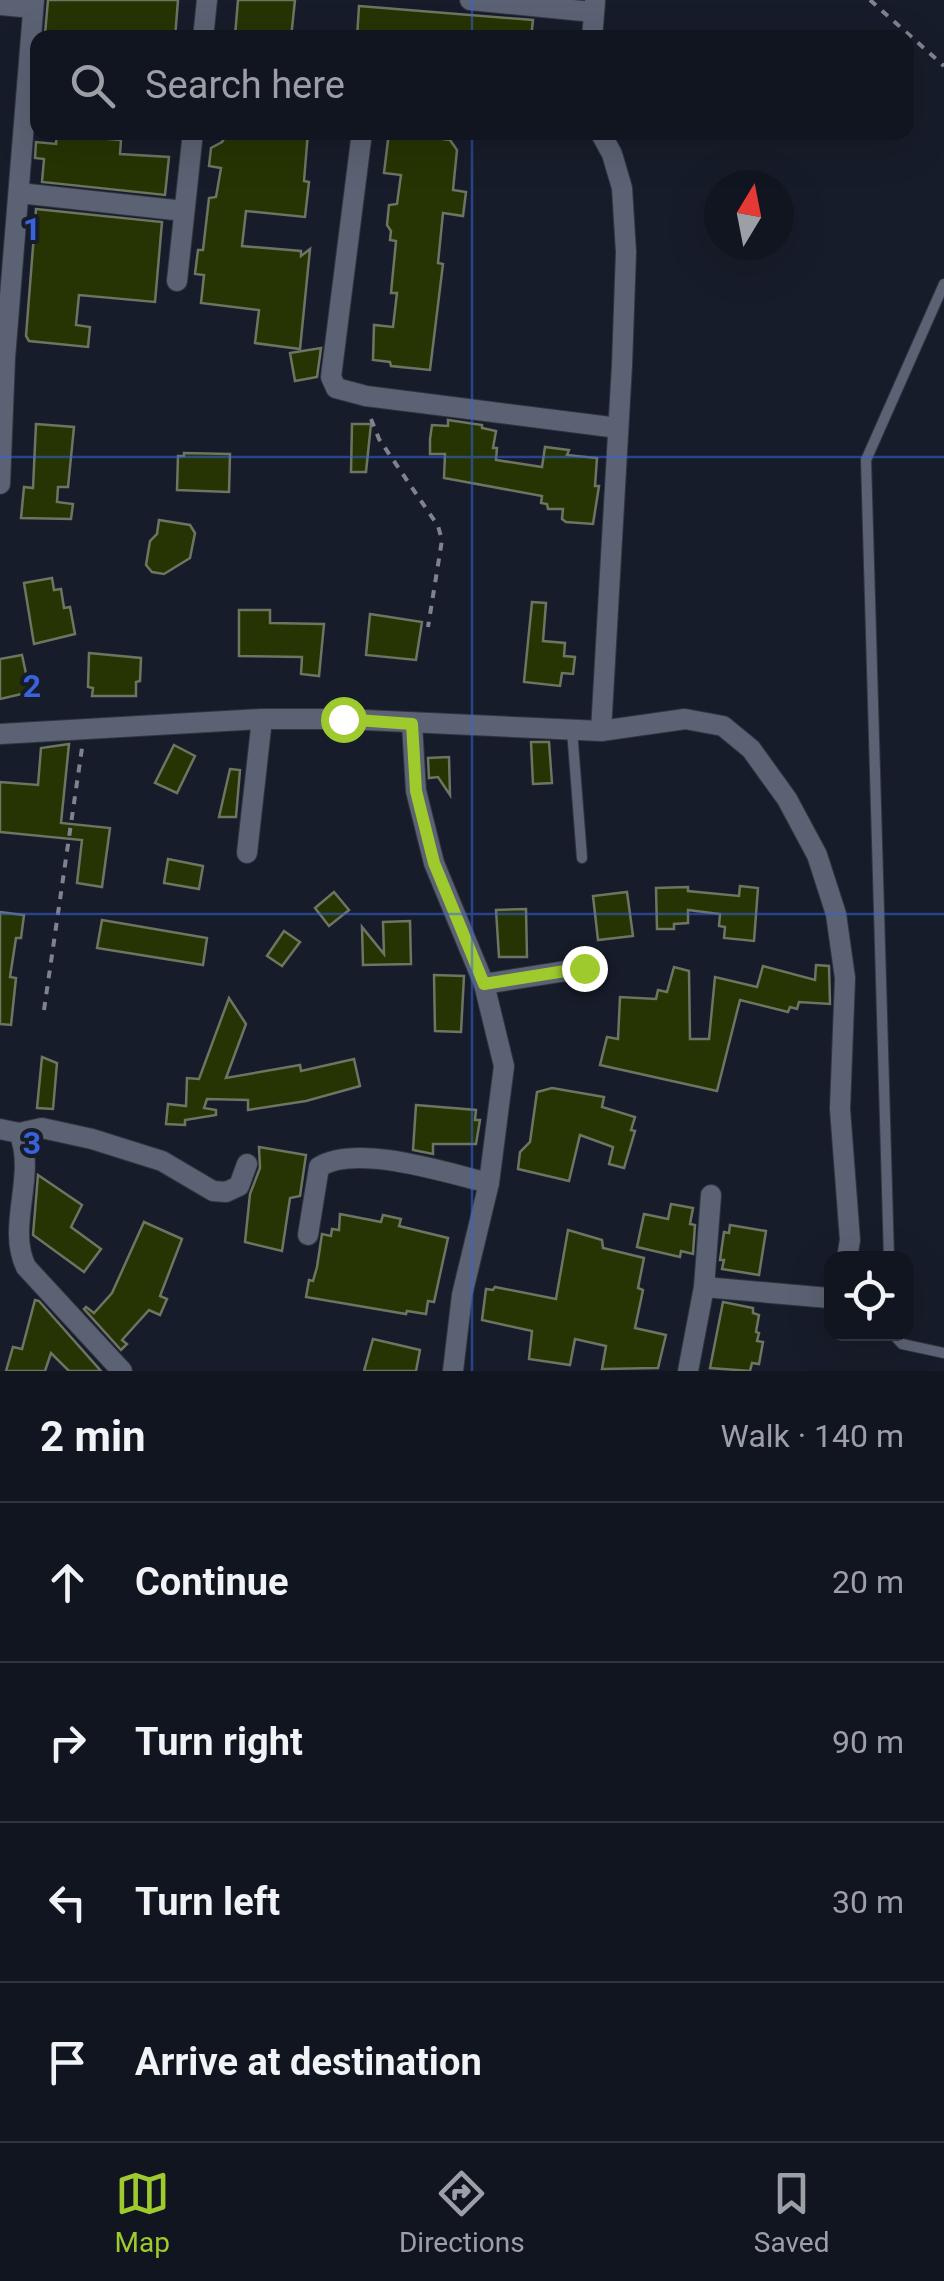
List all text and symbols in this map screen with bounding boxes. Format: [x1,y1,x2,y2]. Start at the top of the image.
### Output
search box [30,30,914,140]
icon: search [65,58,120,113]
text: Search here [145,63,345,107]
north arrow [704,170,794,260]
text: 1 [23,210,41,248]
text: 2 [23,667,41,705]
route start [321,697,367,743]
route end [562,946,608,992]
text: 3 [23,1124,41,1162]
map controls [824,1251,914,1341]
button: locate [824,1251,914,1341]
text: 2 min [40,1412,146,1461]
text: Walk · 140 m [721,1417,904,1455]
icon: ahead [40,1555,95,1610]
text: Continue [135,1560,289,1604]
text: 20 m [832,1563,904,1601]
icon: right [40,1715,95,1770]
text: Turn right [135,1720,303,1764]
text: 90 m [832,1723,904,1761]
icon: left [40,1875,95,1930]
text: Turn left [135,1880,280,1924]
text: 30 m [832,1883,904,1921]
icon: arrive [40,2035,95,2090]
text: Arrive at destination [135,2040,482,2084]
tab: Map [115,2166,170,2259]
tab: Directions [399,2166,525,2259]
tab: Saved [754,2166,829,2259]

